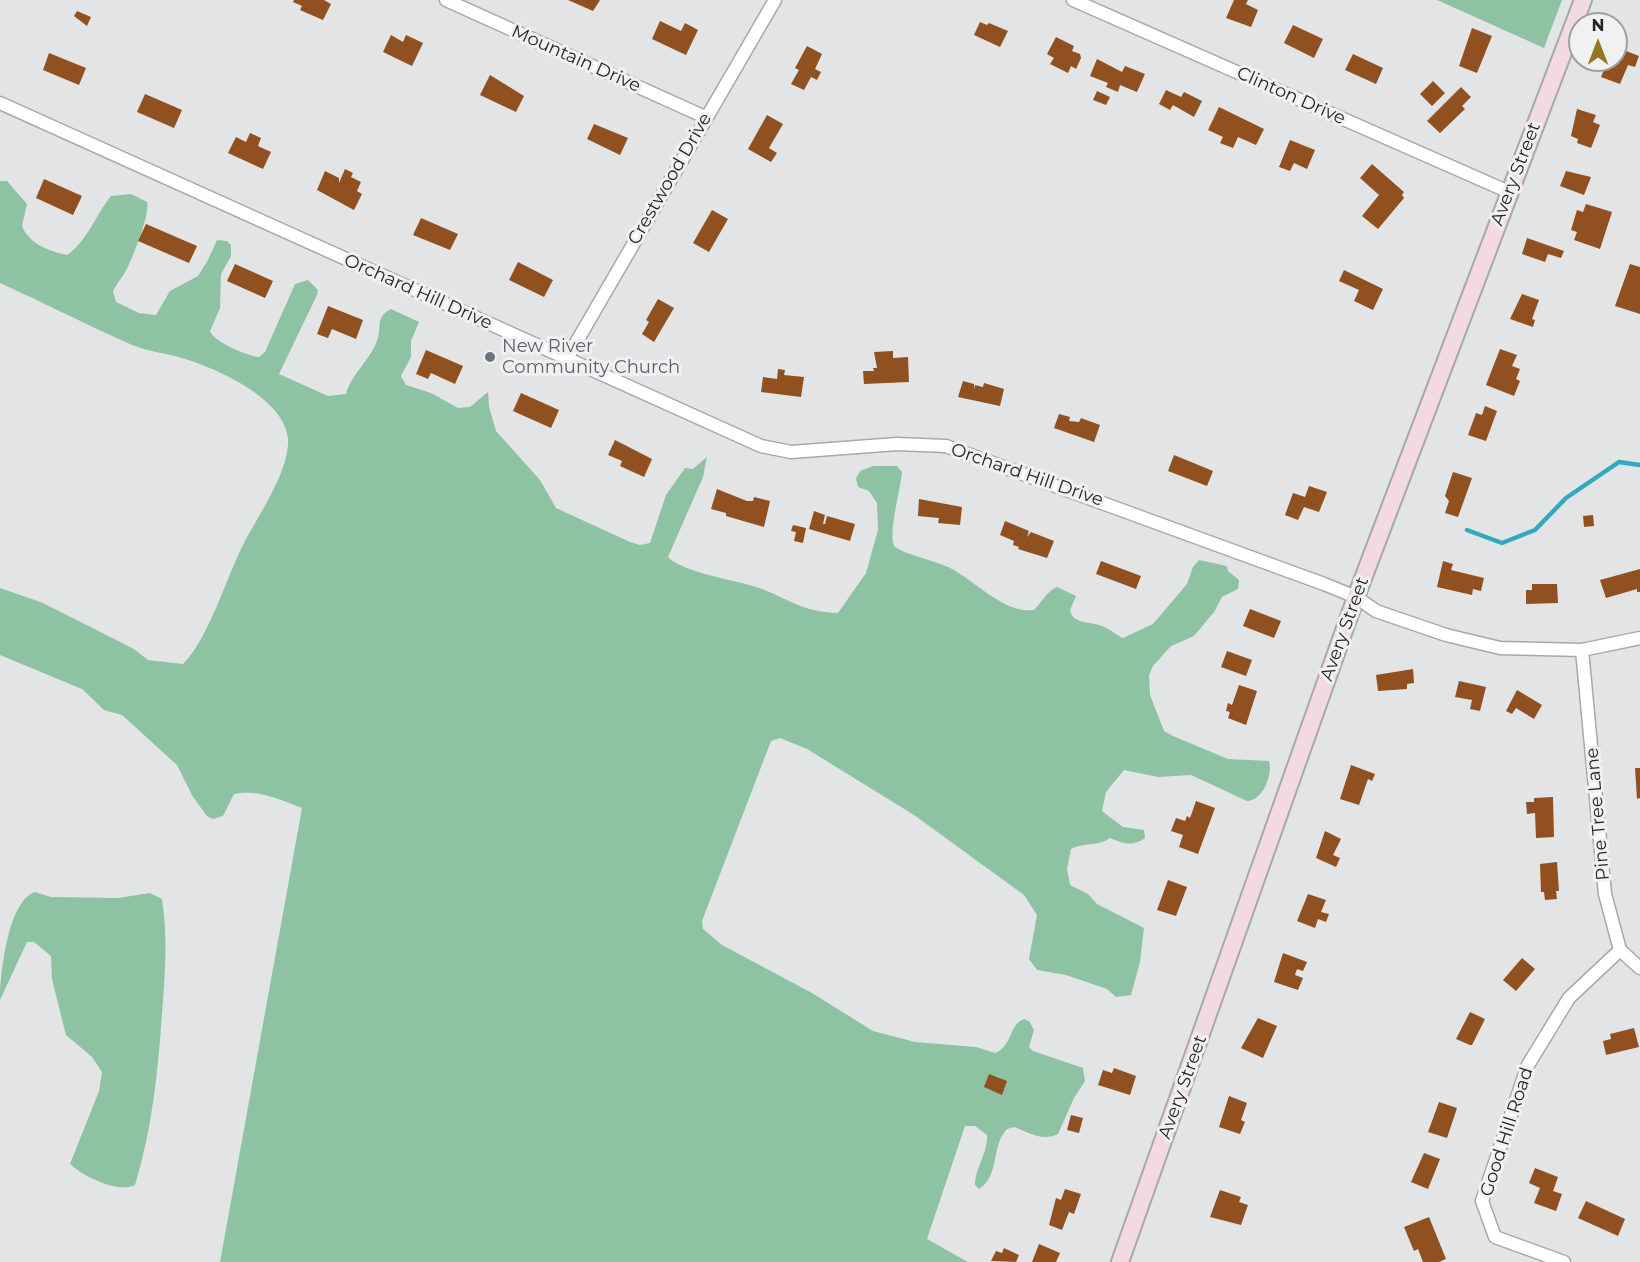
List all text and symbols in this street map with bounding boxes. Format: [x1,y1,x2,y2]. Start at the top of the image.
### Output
north arrow [1568,12,1628,72]
text: N [1592,16,1604,35]
street label: Mountain Drive [508,21,644,97]
street label: Clinton Drive [1233,62,1349,130]
street label: Crestwood Drive [623,109,717,249]
street label: Avery Street [1486,119,1546,229]
street label: Orchard Hill Drive [341,250,495,334]
place label: New River Community Church [502,336,680,378]
marker: New River Community Church [483,350,497,364]
street label: Orchard Hill Drive [948,439,1106,511]
street label: Avery Street [1316,574,1374,684]
street label: Pine Tree Lane [1581,747,1615,881]
street label: Avery Street [1154,1032,1212,1142]
street label: Good Hill Road [1476,1065,1538,1199]

